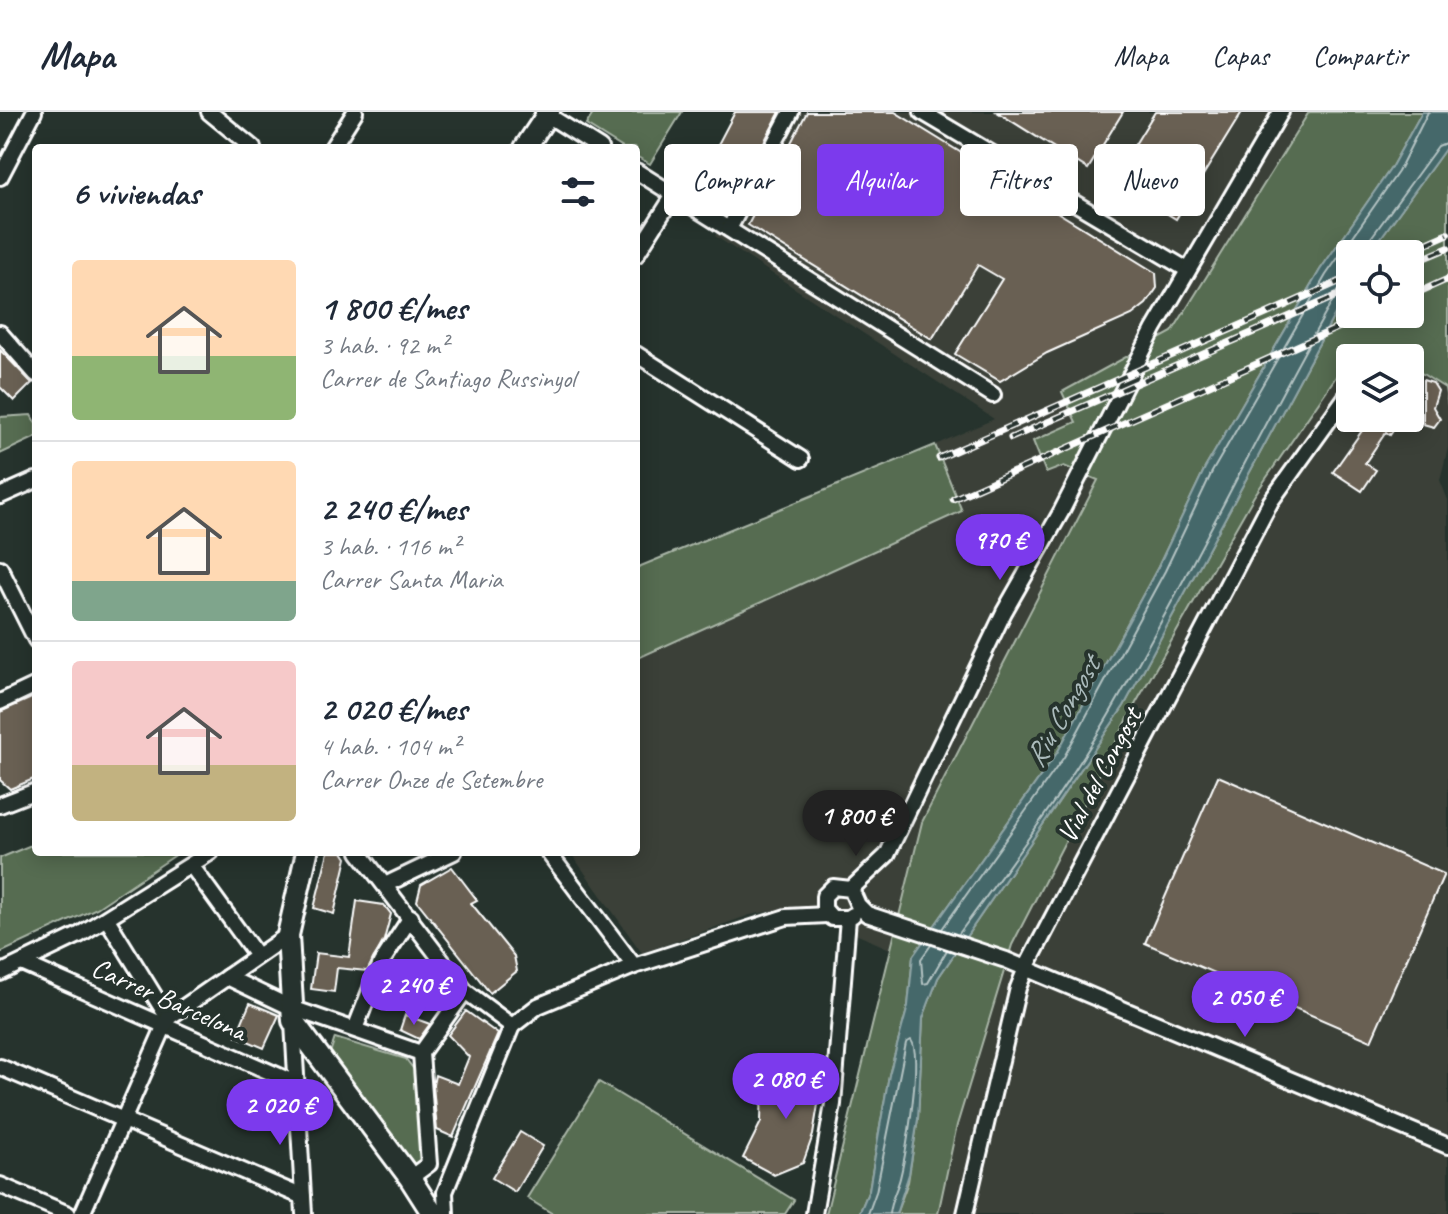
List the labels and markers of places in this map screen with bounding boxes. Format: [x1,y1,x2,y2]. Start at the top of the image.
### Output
pin: 970 € [944,514,1056,582]
pin: 1 800 € [782,790,930,858]
pin: 2 240 € [340,959,488,1027]
pin: 2 050 € [1171,971,1319,1039]
pin: 2 080 € [712,1053,860,1121]
pin: 2 020 € [206,1079,354,1147]

